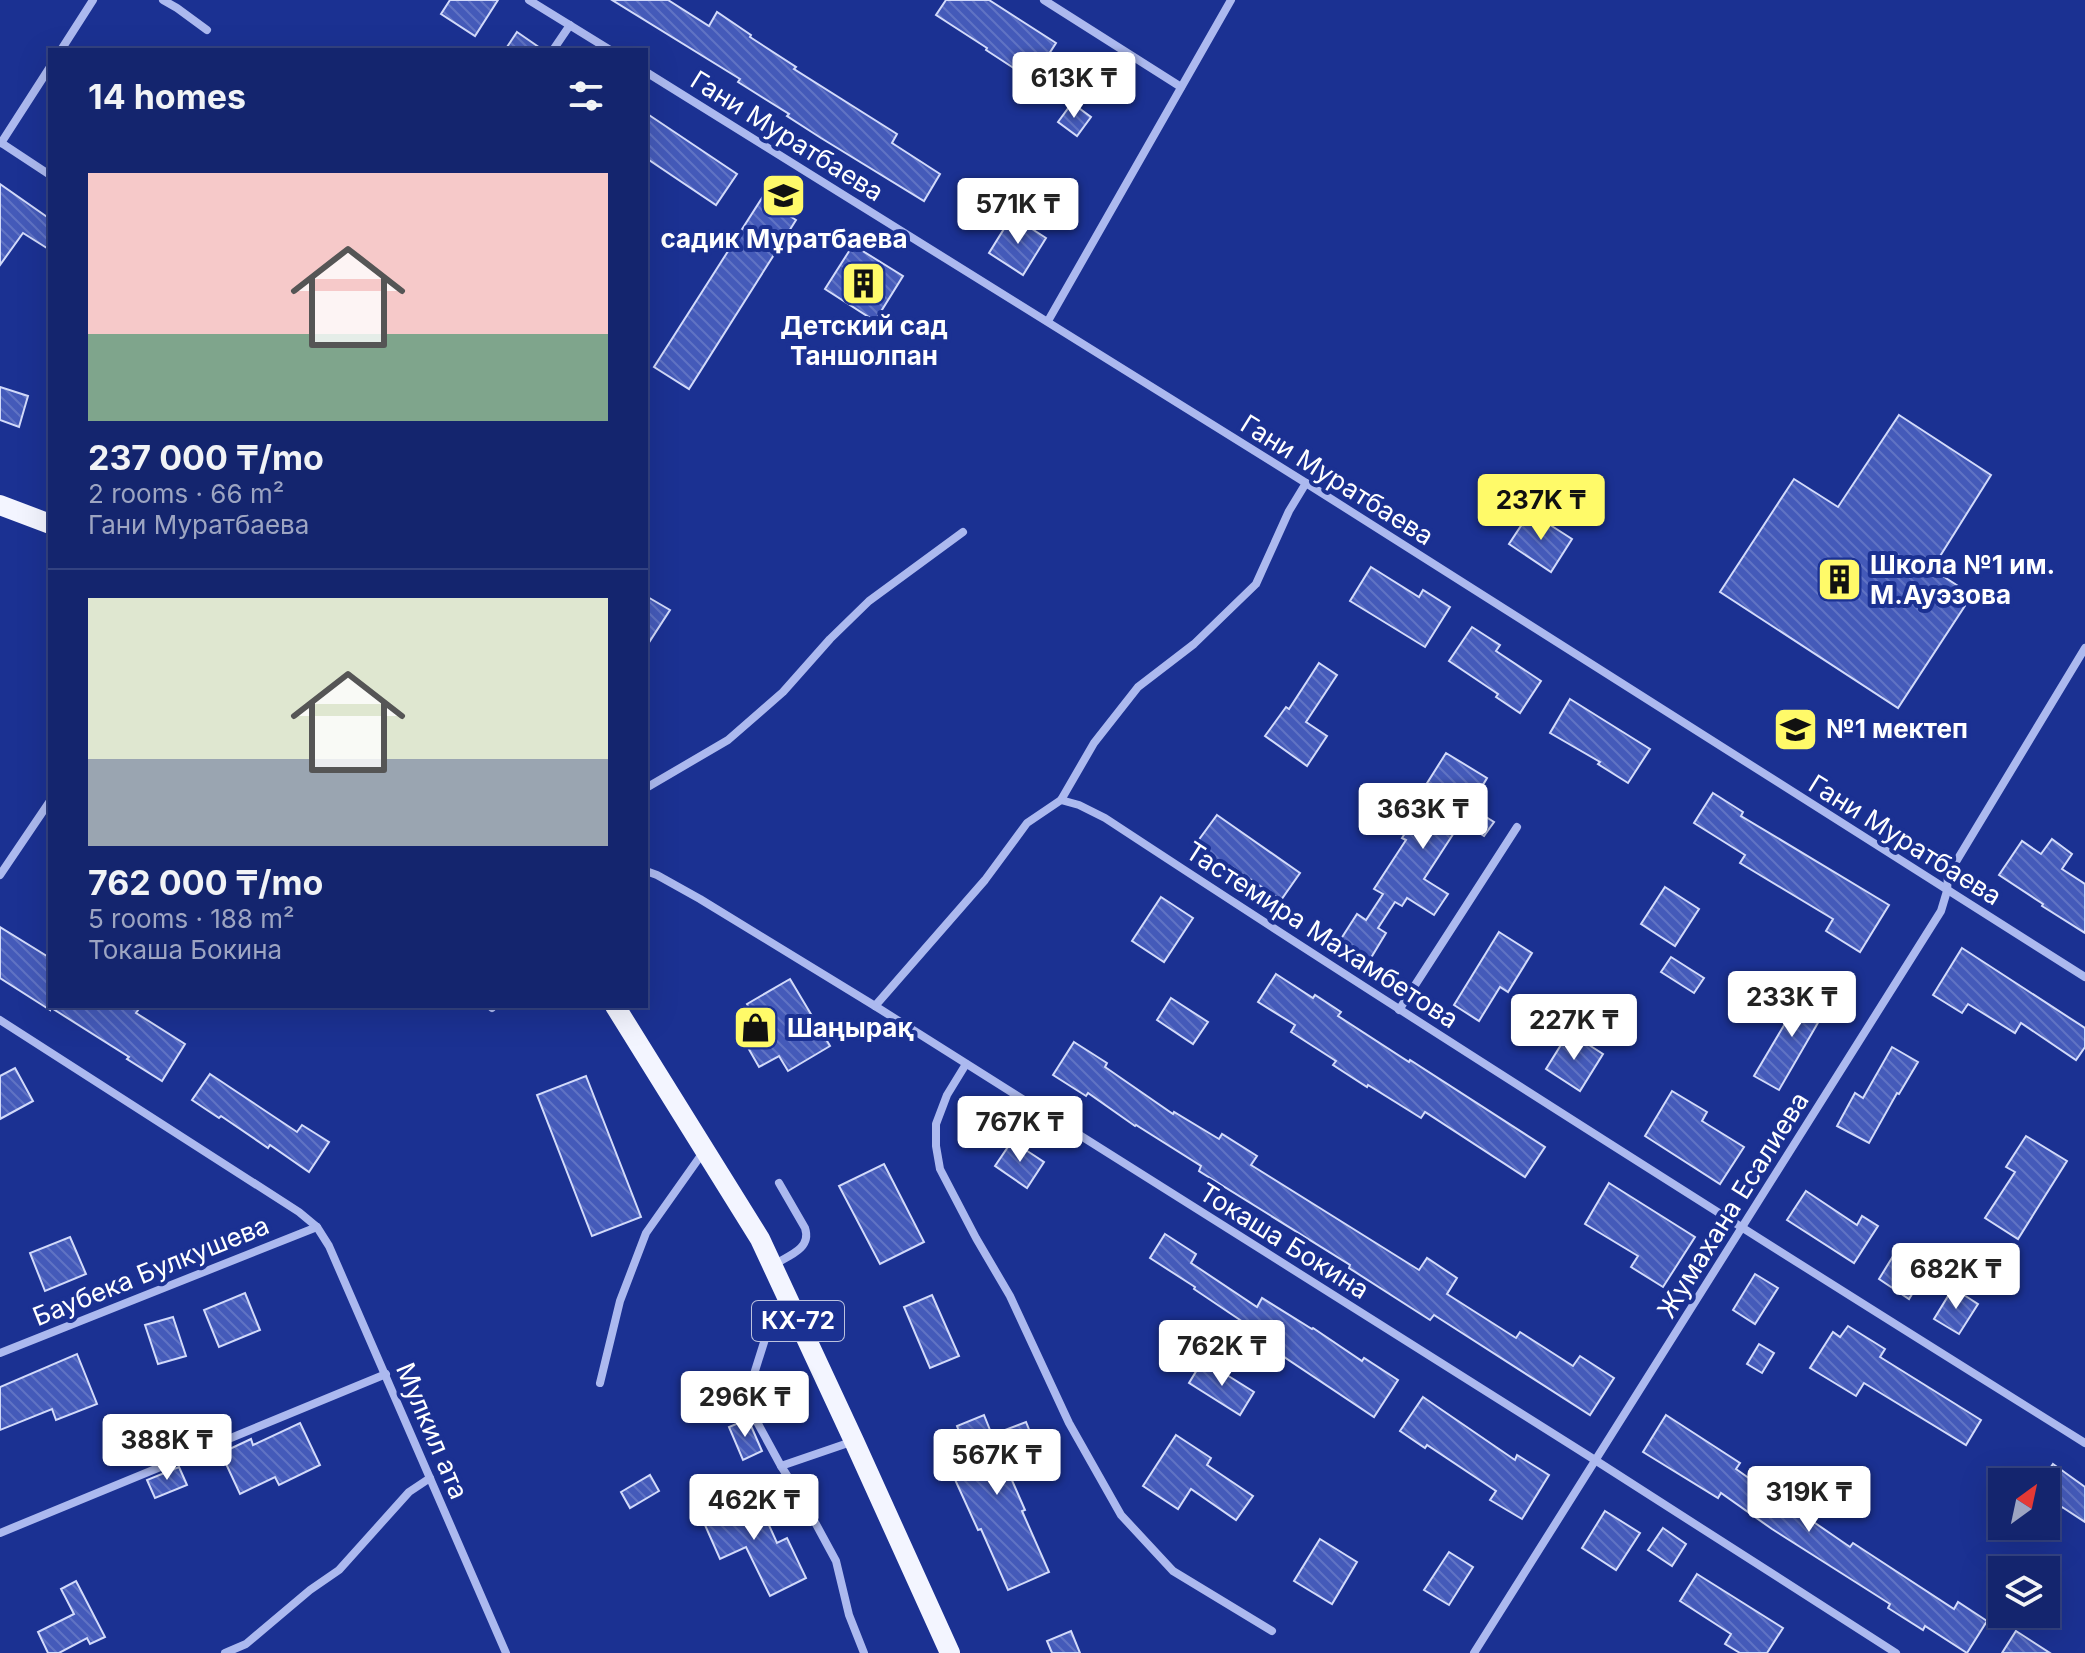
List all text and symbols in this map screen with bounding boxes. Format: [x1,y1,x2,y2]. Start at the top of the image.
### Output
pin: 613K ₸ [1009,52,1139,120]
text: 613K ₸ [1030,62,1118,93]
street label: Гани Муратбаева [685,64,889,207]
icon: filters [564,74,608,118]
text: 14 homes [88,76,246,117]
school or university icon: садик Мұратбаева [760,172,808,220]
pin: 571K ₸ [953,178,1083,246]
text: 571K ₸ [975,188,1061,219]
place label: садик Мұратбаева [660,223,908,254]
icon: home [276,225,420,369]
building icon: Детский сад Таншолпан [840,259,888,307]
place label: Детский сад Таншолпан [780,310,948,371]
street label: Гани Муратбаева [1235,408,1439,551]
text: 237 000 ₸/mo [88,437,324,478]
pin: 237K ₸ [1476,474,1606,542]
text: 2 rooms · 66 m² [88,478,284,509]
text: 237K ₸ [1496,484,1586,515]
text: Гани Муратбаева [88,509,309,540]
place label: Школа №1 им. М.Ауэзова [1870,549,2055,610]
building icon: Школа №1 им. М.Ауэзова [1815,556,1863,604]
icon: home [276,650,420,794]
school or university icon: №1 мектеп [1771,705,1819,753]
place label: №1 мектеп [1826,713,1968,744]
street label: Гани Муратбаева [1803,768,2007,911]
pin: 363K ₸ [1358,783,1488,851]
text: 363K ₸ [1377,793,1469,824]
street label: Тастемира Махамбетова [1180,835,1464,1034]
text: 762 000 ₸/mo [88,862,323,903]
text: 5 rooms · 188 m² [88,903,295,934]
text: Токаша Бокина [88,934,282,965]
pin: 233K ₸ [1727,971,1857,1039]
text: 233K ₸ [1746,981,1838,1012]
pin: 227K ₸ [1509,994,1639,1062]
shop icon: Шаңырақ [732,1004,780,1052]
text: 227K ₸ [1529,1004,1619,1035]
place label: Шаңырақ [787,1012,914,1043]
street label: Жумахана Есалиева [1650,1086,1815,1323]
pin: 767K ₸ [955,1096,1085,1164]
text: 767K ₸ [976,1106,1064,1137]
street label: Токаша Бокина [1194,1176,1375,1305]
street label: Баубека Булкушева [28,1209,273,1332]
pin: 682K ₸ [1891,1243,2021,1311]
text: 682K ₸ [1910,1253,2002,1284]
road number: КХ-72 [752,1301,844,1341]
pin: 762K ₸ [1157,1320,1287,1388]
text: 762K ₸ [1177,1330,1267,1361]
street label: Мулкил ата [390,1358,475,1504]
pin: 296K ₸ [680,1371,810,1439]
text: 296K ₸ [699,1381,791,1412]
pin: 388K ₸ [102,1414,232,1482]
text: 388K ₸ [121,1424,213,1455]
pin: 567K ₸ [932,1429,1062,1497]
text: 567K ₸ [952,1439,1042,1470]
pin: 319K ₸ [1744,1466,1874,1534]
north arrow [1988,1468,2060,1540]
map controls [1988,1468,2060,1628]
pin: 462K ₸ [689,1474,819,1542]
text: 319K ₸ [1765,1476,1853,1507]
text: 462K ₸ [707,1484,801,1515]
button: layers [1988,1556,2060,1628]

